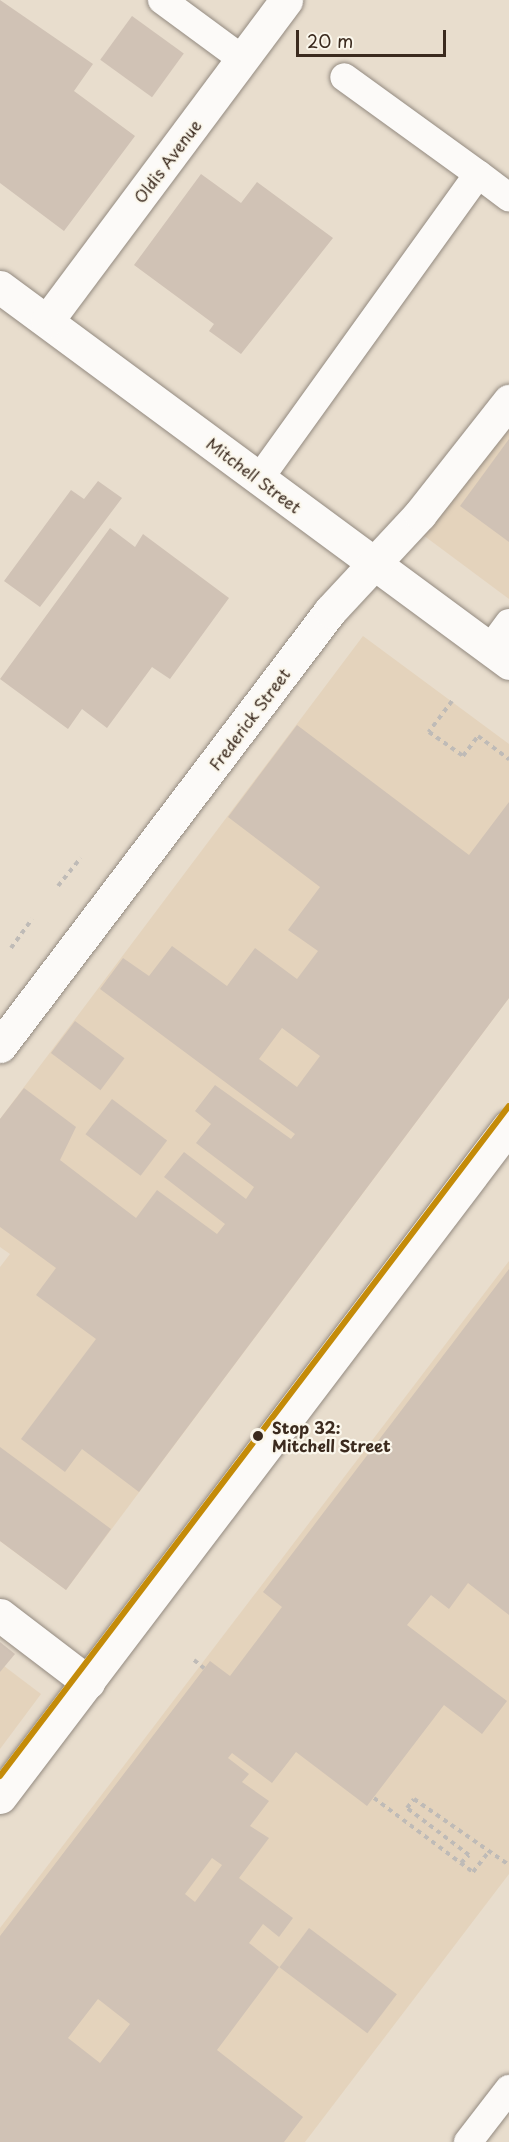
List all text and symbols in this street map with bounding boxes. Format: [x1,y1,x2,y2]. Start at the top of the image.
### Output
scale bar [299,18,449,56]
text: 20 m [307,27,353,54]
street label: Oldis Avenue [130,116,204,206]
street label: Mitchell Street [203,433,305,517]
street label: Frederick Street [204,664,294,774]
place label: Stop 32: Mitchell Street [272,1417,392,1455]
marker: Stop 32: Mitchell Street [249,1427,267,1445]

